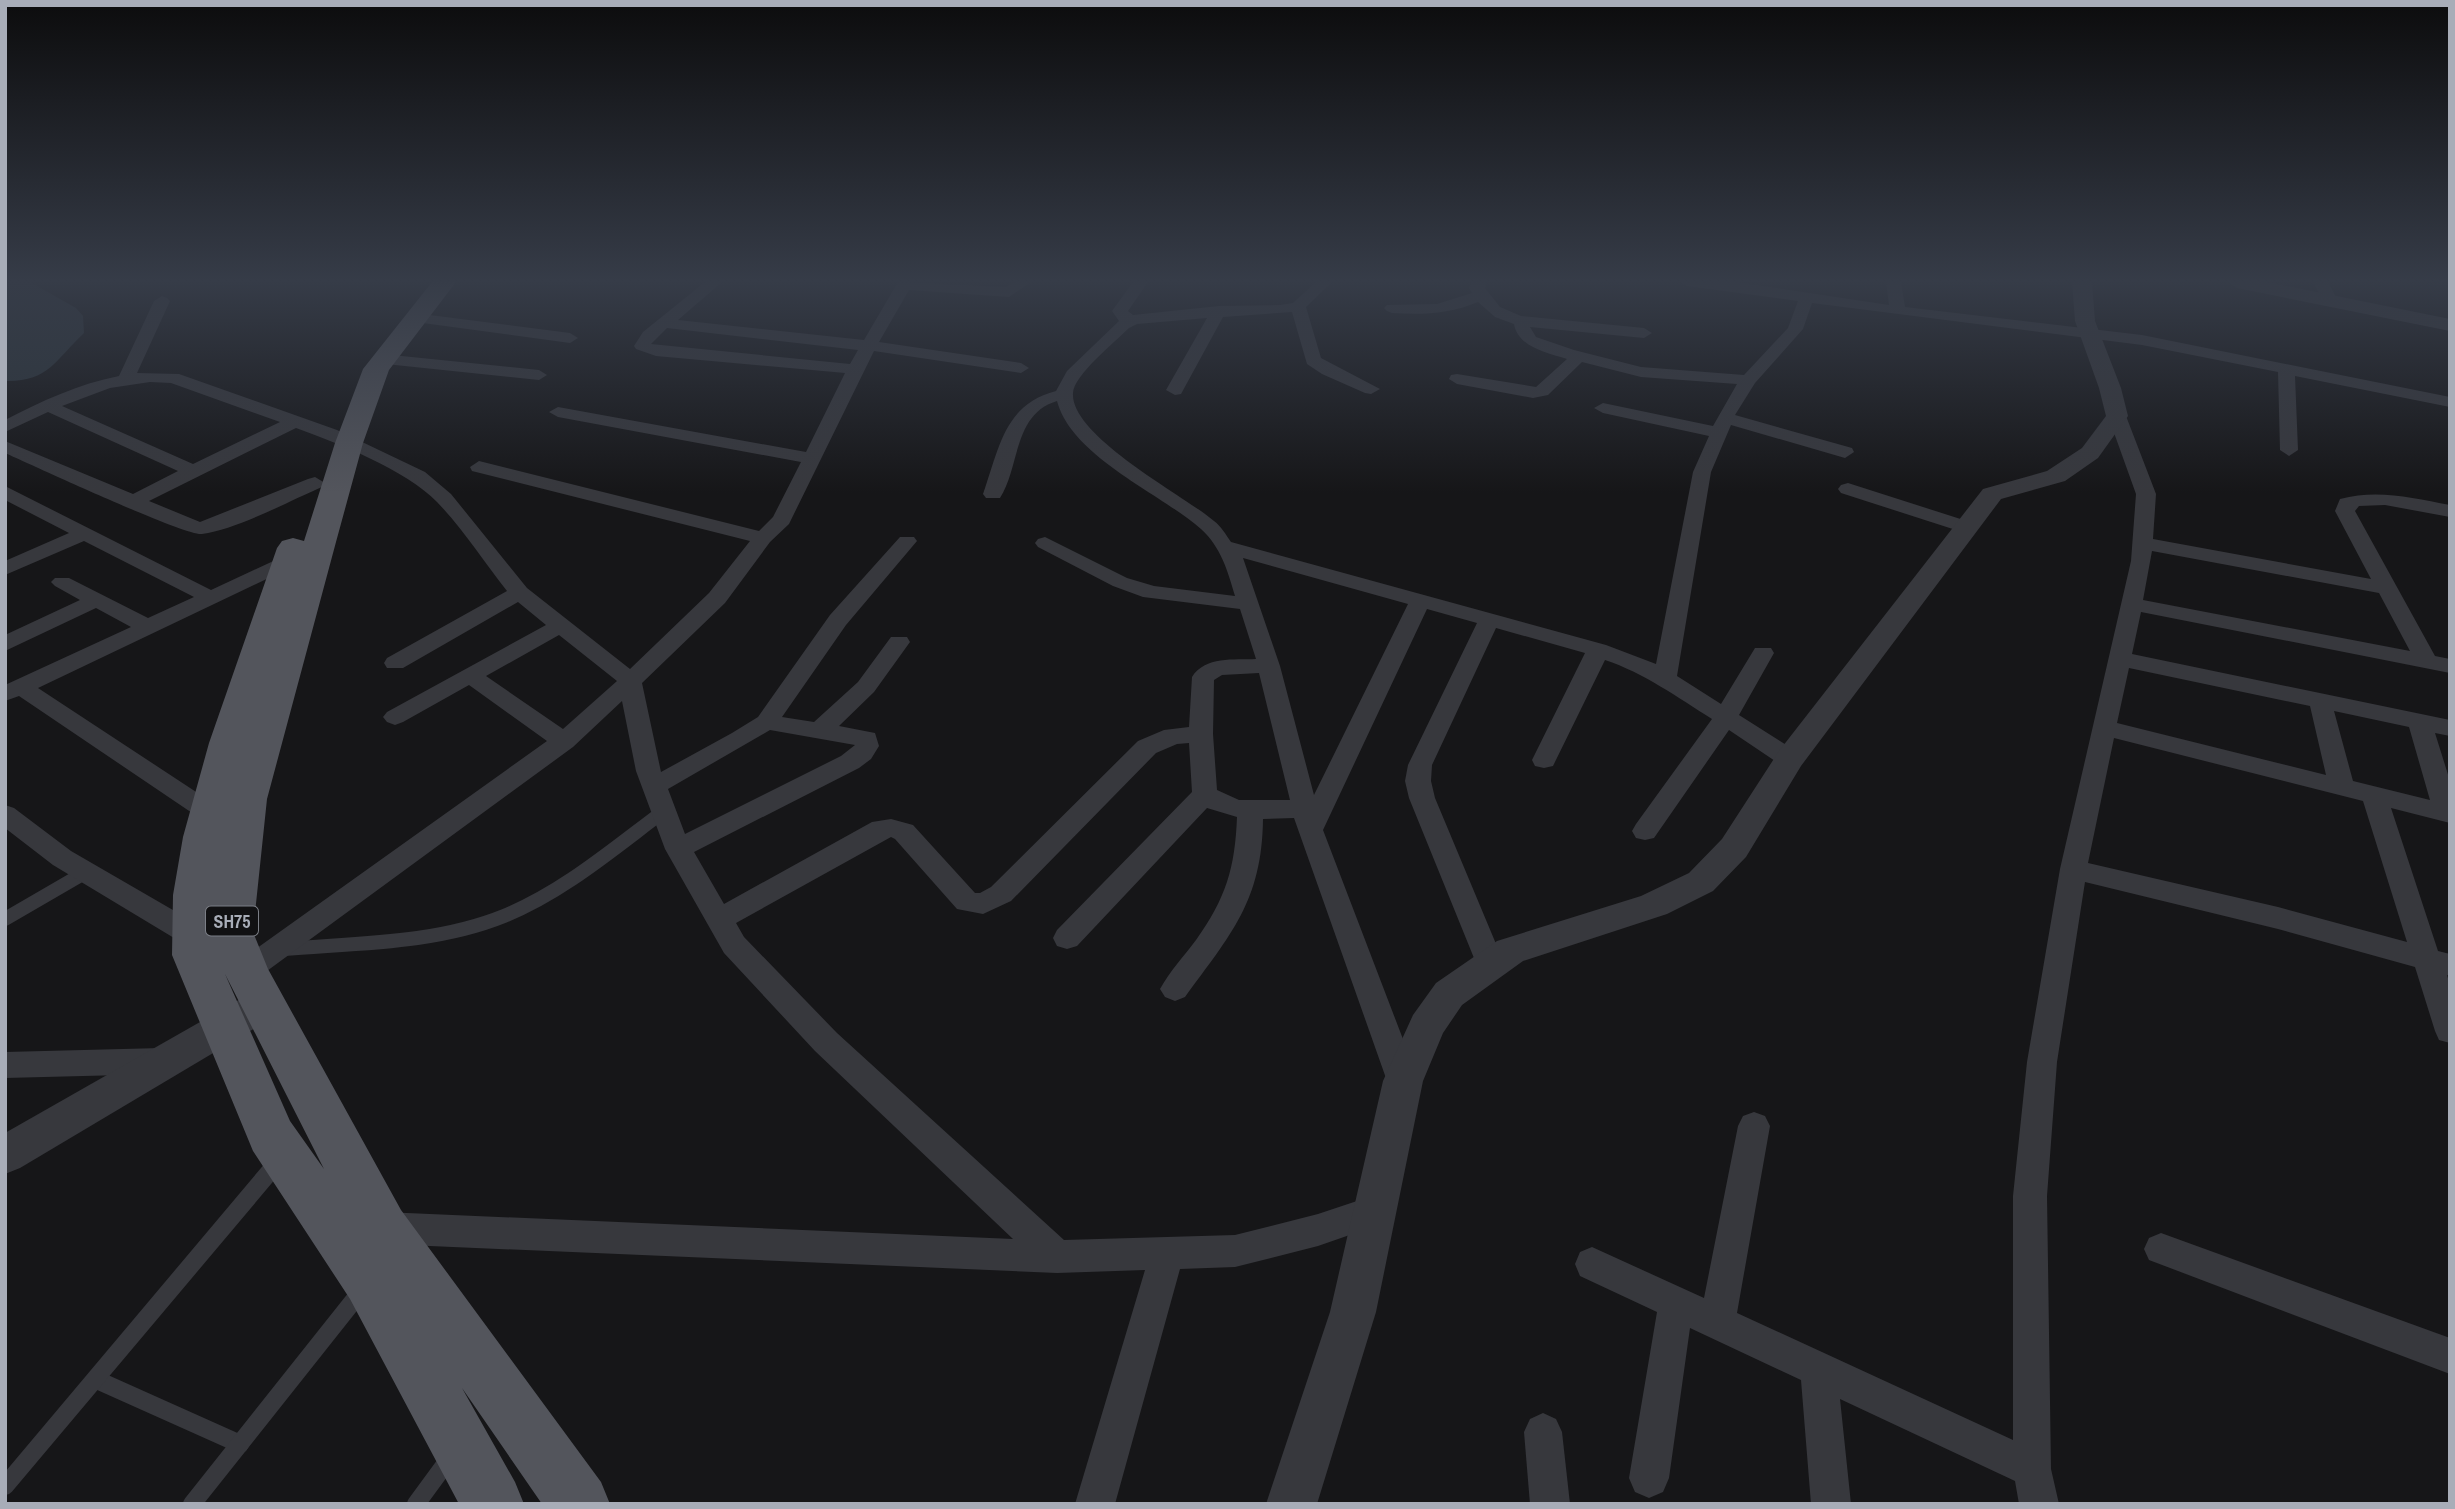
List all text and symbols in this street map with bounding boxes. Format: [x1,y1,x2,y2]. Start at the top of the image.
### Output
road number: SH75 [206,906,258,936]

